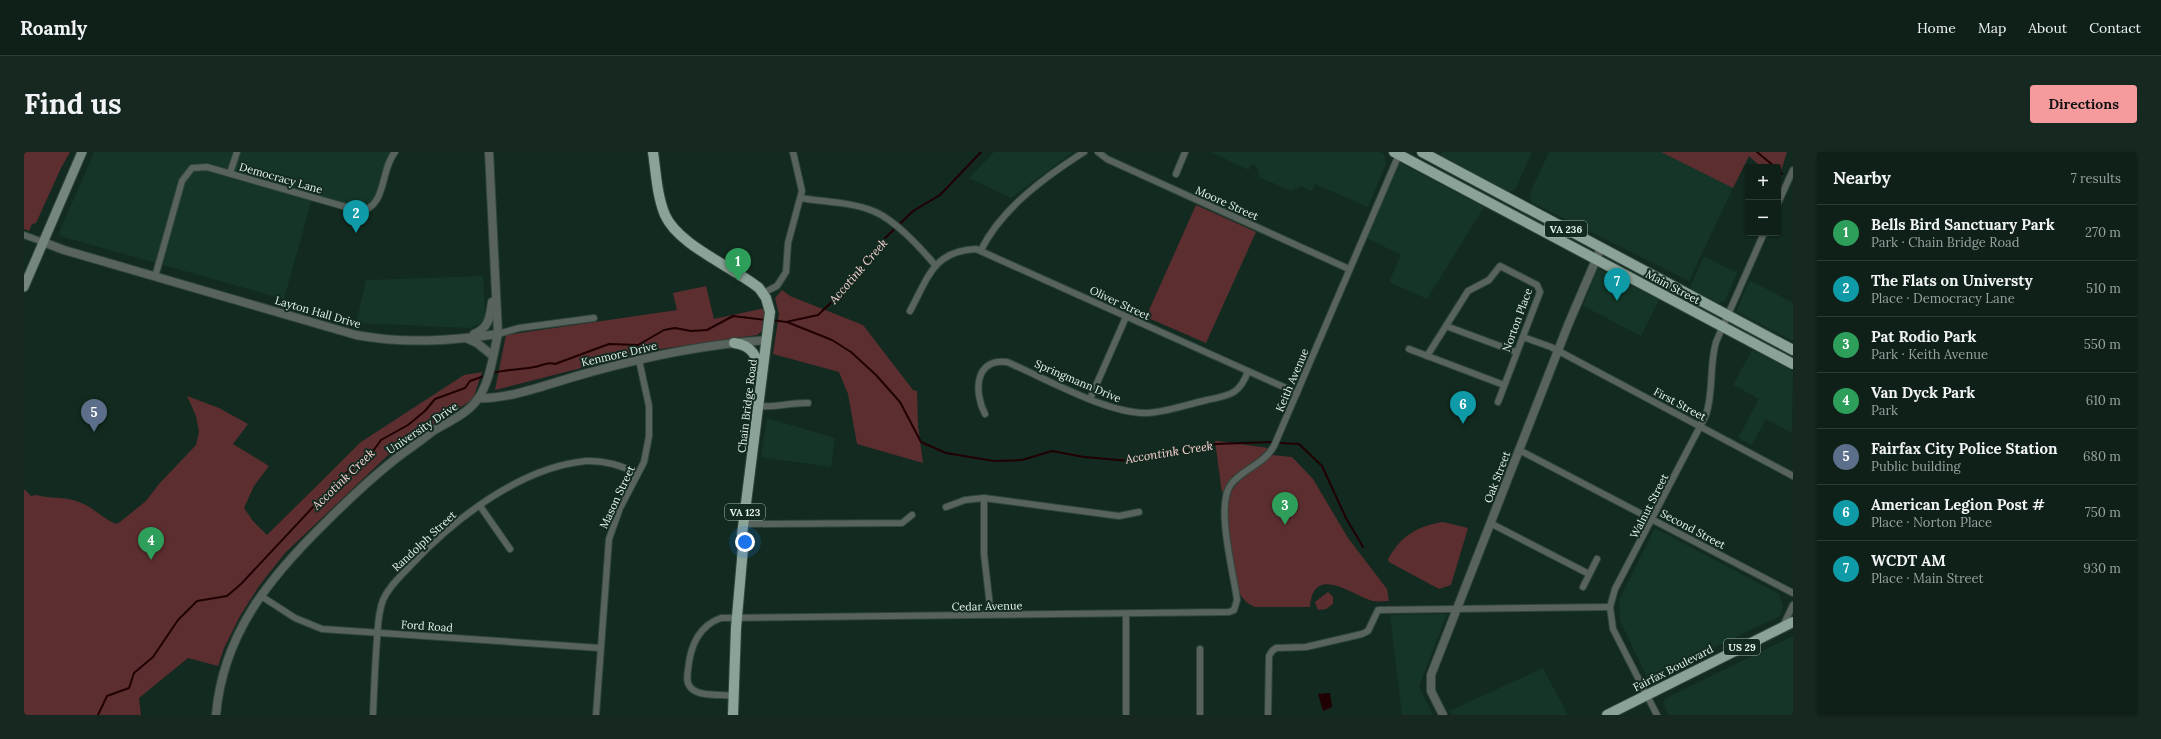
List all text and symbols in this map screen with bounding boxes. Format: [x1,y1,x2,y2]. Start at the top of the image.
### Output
text: Roamly [20,16,87,40]
text: Home [1917,19,1956,37]
text: Map [1978,19,2006,37]
text: About [2028,19,2067,37]
text: Contact [2089,19,2141,37]
button: Directions [2030,85,2137,123]
text: Find us [24,86,122,122]
street label: Democracy Lane [238,159,324,197]
map controls [1745,164,1781,236]
button: + [1745,164,1781,200]
text: Nearby [1833,167,1891,189]
text: 7 results [2071,170,2121,187]
street label: Moore Street [1193,183,1261,223]
pin: 2 [343,200,369,233]
button: − [1745,200,1781,236]
text: Bells Bird Sanctuary Park [1871,215,2055,234]
road number: VA 236 [1545,221,1587,237]
text: 1 [1843,224,1849,241]
text: 270 m [2085,224,2121,241]
text: Park · Chain Bridge Road [1871,234,2019,251]
water label: Accotink Creek [825,235,890,307]
pin: 1 [725,248,751,281]
street label: Main Street [1643,267,1703,308]
pin: 7 [1604,268,1630,301]
text: The Flats on Universty [1871,271,2033,290]
text: 2 [1843,280,1849,297]
text: 510 m [2086,280,2121,297]
street label: Oliver Street [1088,283,1153,323]
street label: Norton Place [1499,286,1535,354]
text: Place · Democracy Lane [1871,290,2015,307]
street label: Layton Hall Drive [273,293,363,331]
text: Pat Rodio Park [1871,327,1977,346]
text: 3 [1842,336,1850,353]
text: 550 m [2084,336,2121,353]
street label: Kenmore Drive [580,338,658,370]
street label: Keith Avenue [1272,346,1312,414]
text: Park · Keith Avenue [1871,346,1988,363]
street label: Springmann Drive [1033,356,1123,406]
street label: Chain Bridge Road [734,358,760,454]
text: Van Dyck Park [1871,383,1975,402]
street label: First Street [1651,384,1709,424]
pin: 6 [1450,391,1476,424]
text: 4 [1842,392,1850,409]
text: 610 m [2086,392,2121,409]
pin: 5 [81,399,107,432]
street label: University Drive [384,399,460,457]
text: Park [1871,402,1898,419]
water label: Accontink Creek [1123,438,1214,467]
text: Fairfax City Police Station [1871,439,2058,458]
water label: Accotink Creek [308,445,377,513]
street label: Oak Street [1481,448,1514,505]
text: 5 [1842,448,1850,465]
text: 680 m [2083,448,2121,465]
text: Public building [1871,458,1961,475]
street label: Mason Street [596,463,638,531]
street label: Walnut Street [1627,471,1672,541]
pin: 3 [1272,492,1298,525]
text: American Legion Post # [1871,495,2045,514]
road number: VA 123 [725,504,765,520]
text: 6 [1842,504,1850,521]
text: 750 m [2085,504,2121,521]
street label: Second Street [1658,506,1729,552]
street label: Randolph Street [389,507,459,574]
text: Place · Norton Place [1871,514,1992,531]
pin: 4 [138,527,164,560]
your location [735,532,755,552]
text: WCDT AM [1871,551,1946,570]
text: 7 [1843,560,1849,577]
text: 930 m [2083,560,2121,577]
text: Place · Main Street [1871,570,1984,587]
street label: Cedar Avenue [951,598,1023,614]
street label: Ford Road [401,617,454,635]
road number: US 29 [1724,639,1760,655]
street label: Fairfax Boulevard [1630,642,1716,694]

